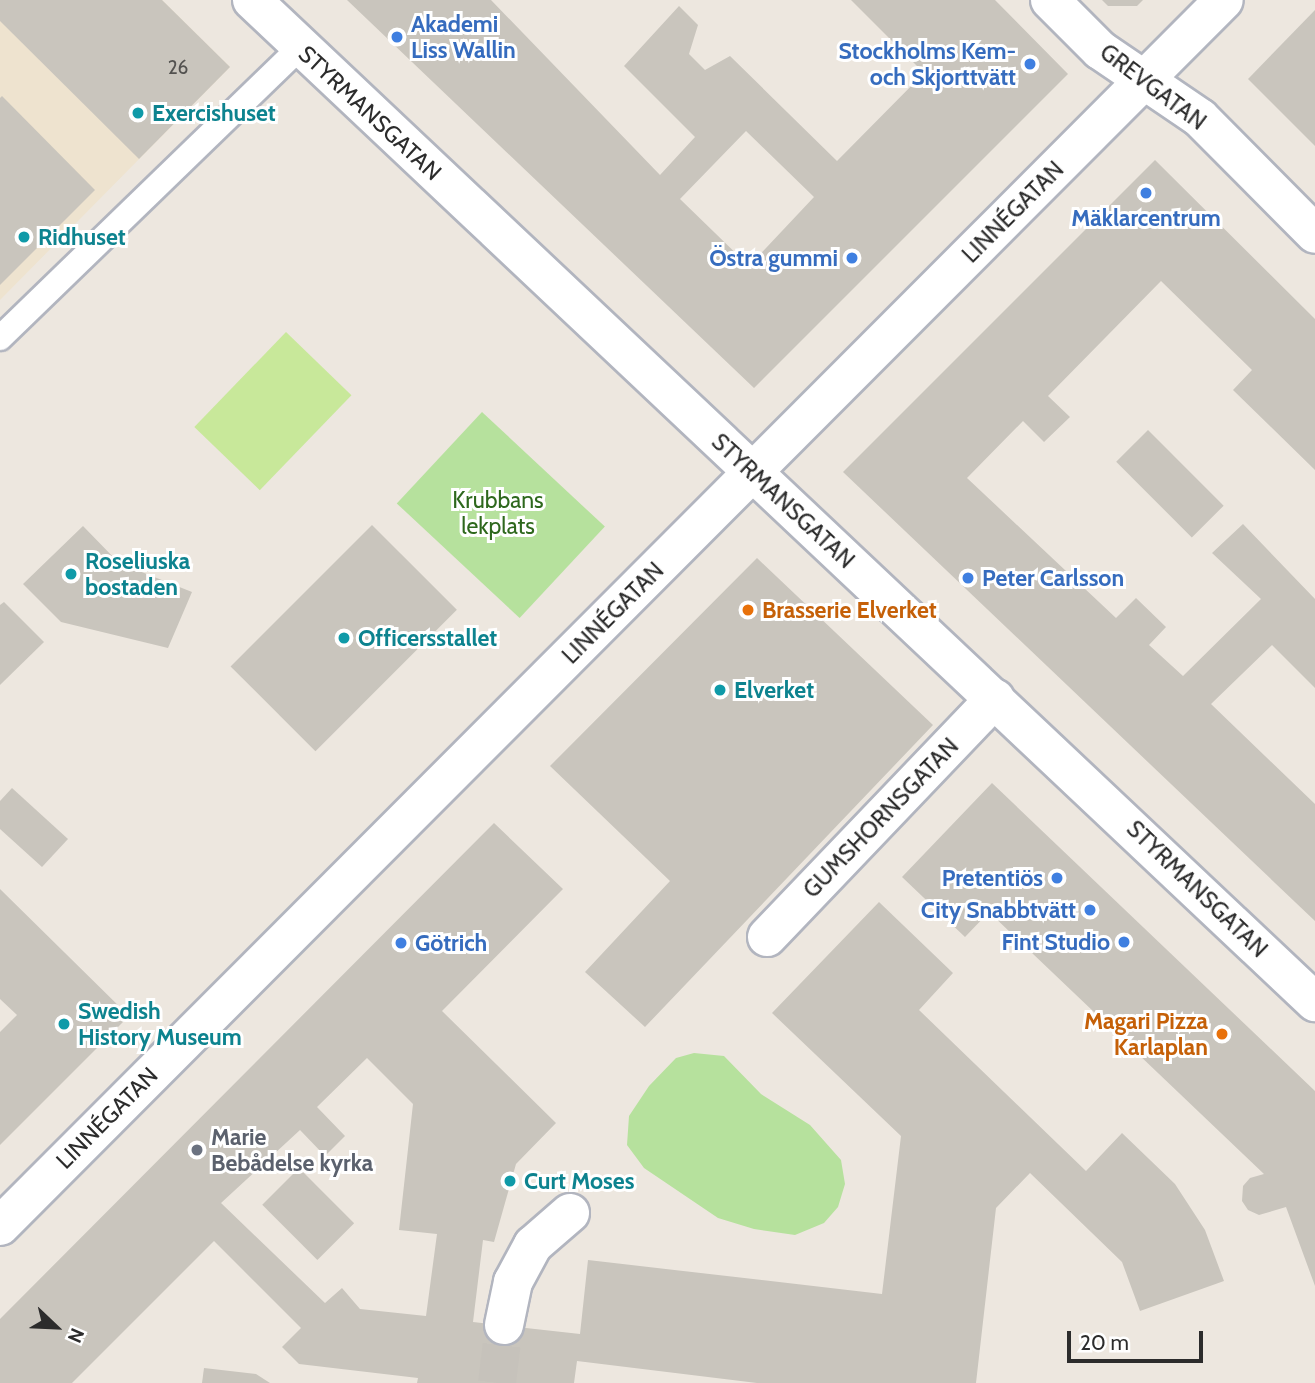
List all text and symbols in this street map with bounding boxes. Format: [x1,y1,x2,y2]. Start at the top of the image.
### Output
place label: Akademi Liss Wallin [411,10,516,64]
marker: Akademi Liss Wallin [389,29,405,45]
place label: Stockholms Kem- och Skjorttvätt [839,37,1016,91]
street label: GREVGATAN [1095,38,1211,136]
street label: STYRMANSGATAN [293,40,447,186]
marker: Stockholms Kem- och Skjorttvätt [1022,56,1038,72]
house number: 26 [168,57,188,79]
place label: Exercishuset [152,99,276,127]
marker: Exercishuset [130,105,146,121]
street label: LINNÉGATAN [957,156,1069,268]
marker: Mäklarcentrum [1138,185,1154,201]
place label: Mäklarcentrum [1071,204,1221,232]
place label: Ridhuset [38,223,126,251]
marker: Ridhuset [16,229,32,245]
place label: Östra gummi [709,244,838,272]
marker: Östra gummi [844,250,860,266]
street label: STYRMANSGATAN [706,428,860,574]
park label: Krubbans lekplats [452,486,544,540]
place label: Roseliuska bostaden [85,547,190,601]
street label: LINNÉGATAN [557,557,669,669]
place label: Peter Carlsson [982,564,1124,592]
marker: Roseliuska bostaden [63,566,79,582]
marker: Peter Carlsson [960,570,976,586]
place label: Brasserie Elverket [762,596,937,624]
marker: Brasserie Elverket [740,602,756,618]
place label: Officersstallet [358,624,497,652]
marker: Officersstallet [336,630,352,646]
place label: Elverket [734,676,814,704]
marker: Elverket [712,682,728,698]
street label: GUMSHORNSGATAN [798,732,964,904]
street label: STYRMANSGATAN [1121,815,1273,963]
place label: Pretentiös [942,864,1043,892]
marker: Pretentiös [1049,870,1065,886]
place label: City Snabbtvätt [921,896,1076,924]
marker: City Snabbtvätt [1082,902,1098,918]
place label: Fint Studio [1001,928,1110,956]
place label: Götrich [415,929,487,957]
marker: Fint Studio [1116,934,1132,950]
marker: Götrich [393,935,409,951]
place label: Swedish History Museum [78,997,242,1051]
place label: Magari Pizza Karlaplan [1084,1007,1208,1061]
marker: Swedish History Museum [56,1016,72,1032]
marker: Magari Pizza Karlaplan [1214,1026,1230,1042]
street label: LINNÉGATAN [51,1062,163,1174]
place label: Marie Bebådelse kyrka [211,1123,373,1177]
marker: Marie Bebådelse kyrka [189,1142,205,1158]
place label: Curt Moses [524,1167,634,1195]
marker: Curt Moses [502,1173,518,1189]
north arrow [21,1292,91,1362]
scale bar [1070,1316,1206,1360]
text: N [63,1325,89,1346]
text: 20 m [1080,1330,1129,1355]

